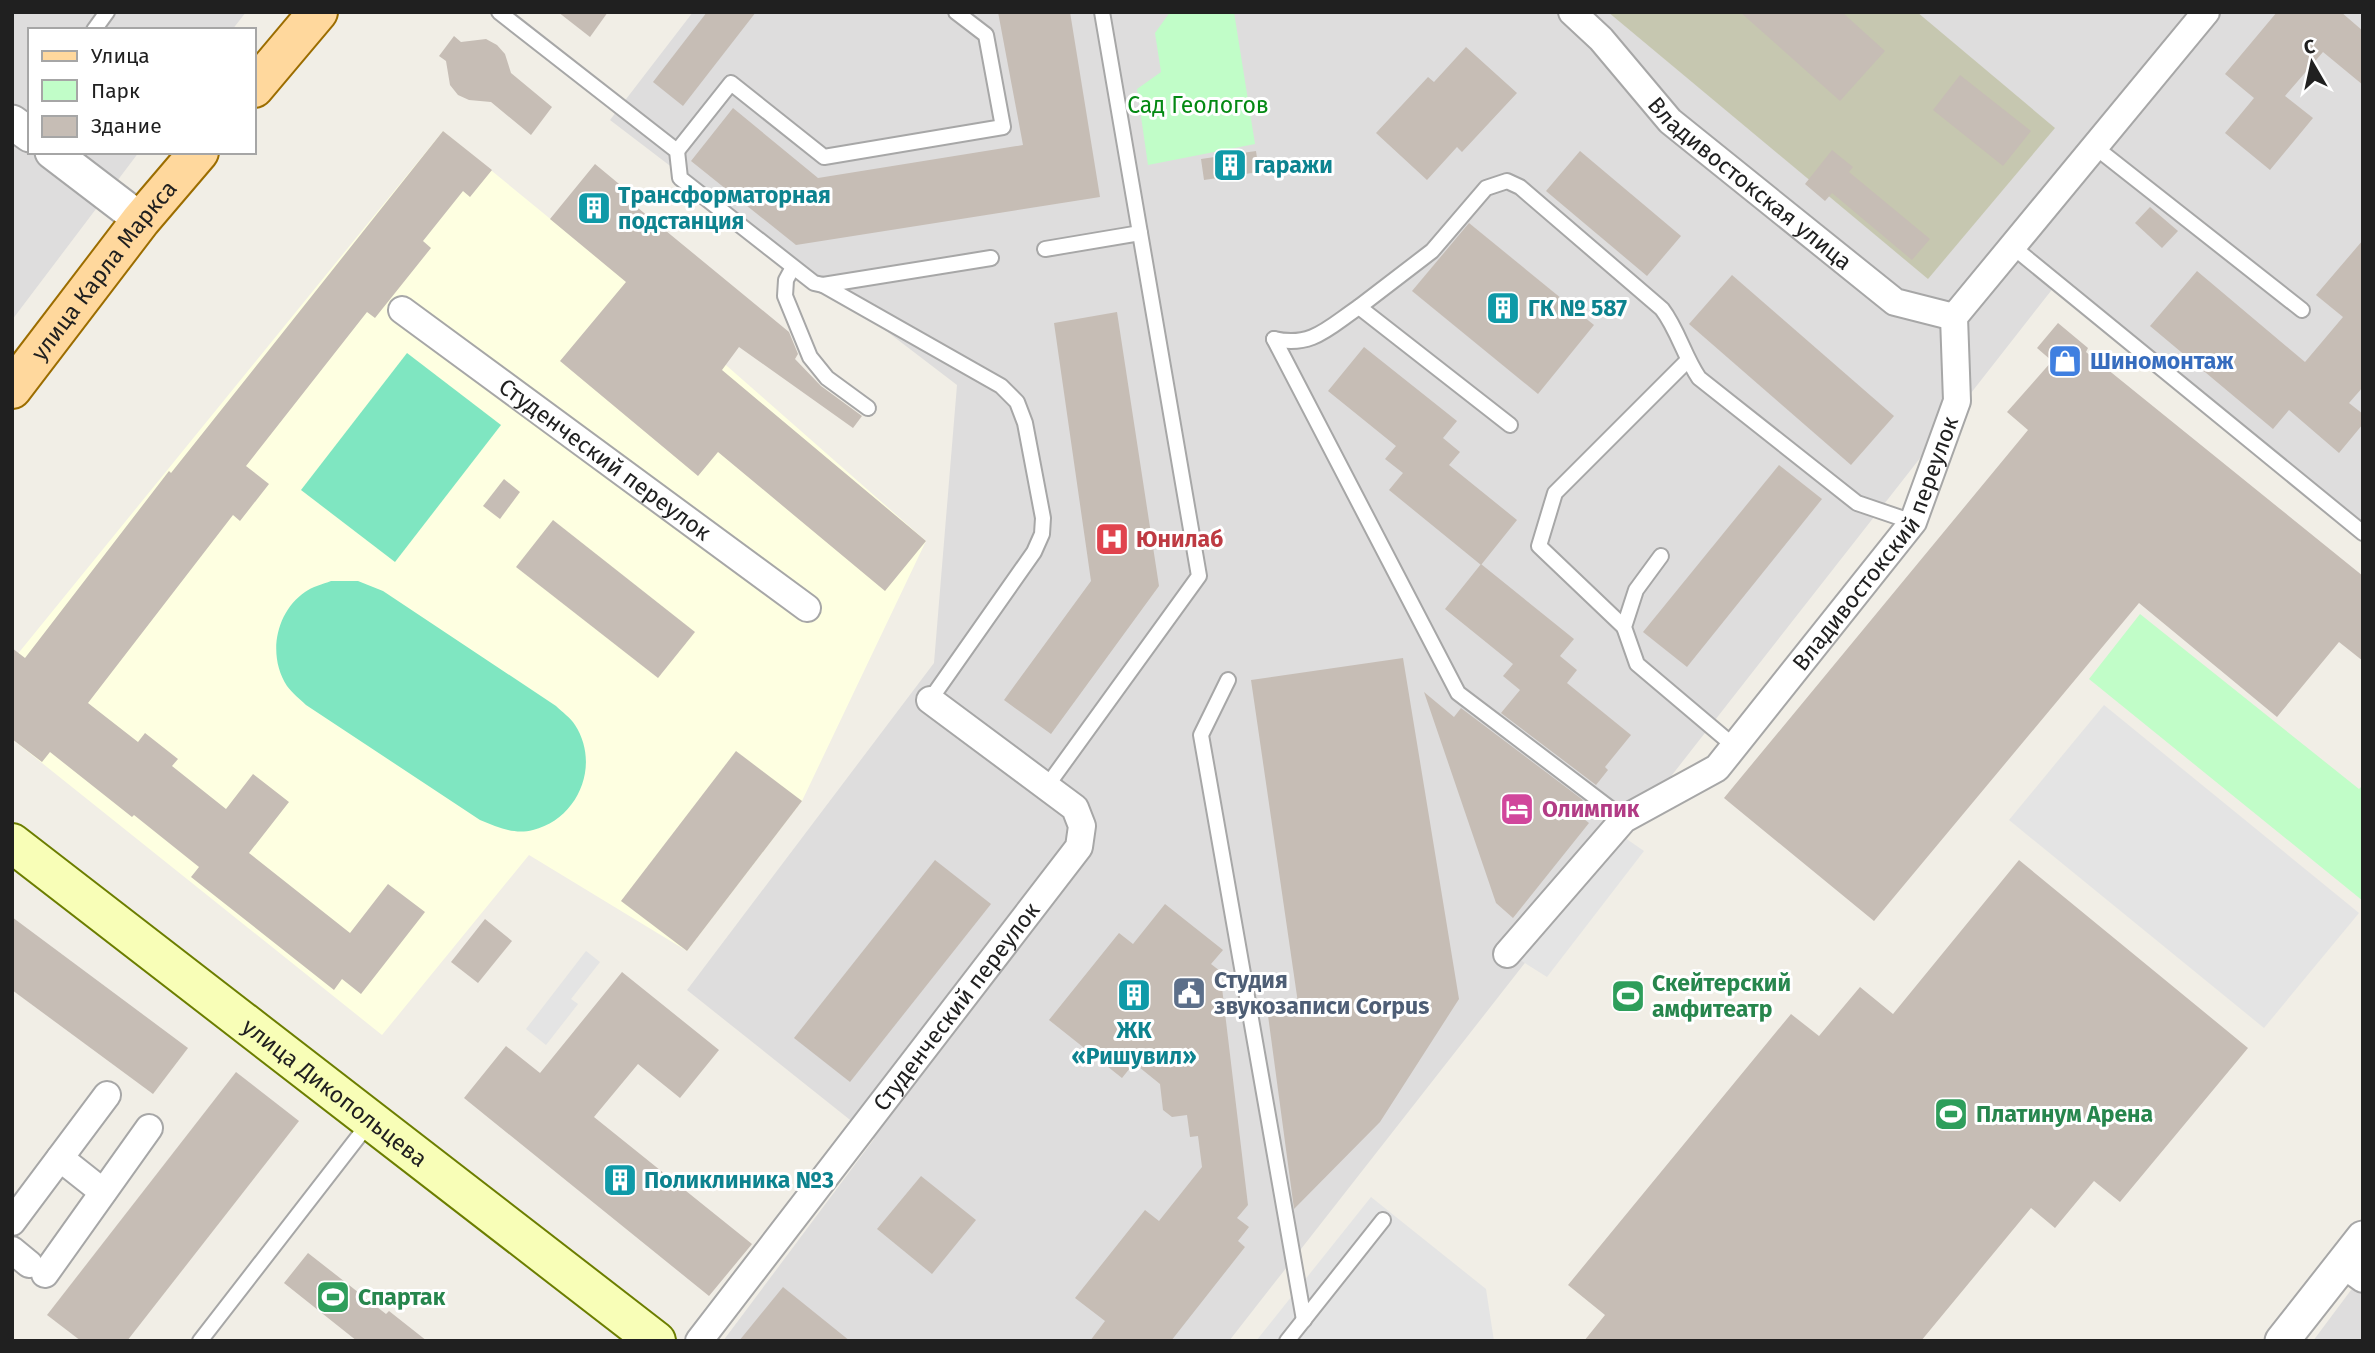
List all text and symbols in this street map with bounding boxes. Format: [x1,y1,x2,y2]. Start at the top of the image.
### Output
legend [28,28,256,154]
north arrow [2277,28,2347,98]
text: С [2302,34,2317,59]
text: Улица [91,43,150,69]
text: Парк [91,78,140,104]
park label: Сад Геологов [1127,91,1269,119]
street label: Владивостокская улица [1642,91,1858,276]
text: Здание [91,113,162,139]
building icon: гаражи [1211,146,1249,184]
place label: гаражи [1254,151,1333,179]
street label: улица Карла Маркса [25,175,183,366]
place label: Трансформаторная подстанция [618,181,831,235]
building icon: Трансформаторная подстанция [575,189,613,227]
building icon: ГК № 587 [1484,289,1522,327]
place label: ГК № 587 [1528,294,1627,322]
shop icon: Шиномонтаж [2046,342,2084,380]
place label: Шиномонтаж [2090,347,2234,375]
street label: Студенческий переулок [494,372,716,547]
street label: Владивостокский переулок [1786,412,1964,676]
hospital icon: Юнилаб [1093,520,1131,558]
place label: Юнилаб [1136,525,1223,553]
hotel icon: Олимпик [1498,790,1536,828]
place label: Олимпик [1542,795,1640,823]
street label: Студенческий переулок [867,896,1045,1117]
place label: Студия звукозаписи Corpus [1214,966,1429,1020]
place label: Скейтерский амфитеатр [1652,969,1791,1023]
public building icon: Студия звукозаписи Corpus [1170,974,1208,1012]
building icon: ЖК «Ришувил» [1115,976,1153,1014]
sports icon: Скейтерский амфитеатр [1609,977,1647,1015]
street label: улица Дикопольцева [237,1012,433,1173]
place label: ЖК «Ришувил» [1071,1016,1197,1070]
sports icon: Платинум Арена [1932,1095,1970,1133]
place label: Платинум Арена [1976,1100,2153,1128]
building icon: Поликлиника №3 [601,1161,639,1199]
place label: Поликлиника №3 [644,1166,834,1194]
sports icon: Спартак [314,1278,352,1316]
place label: Спартак [358,1283,446,1311]

